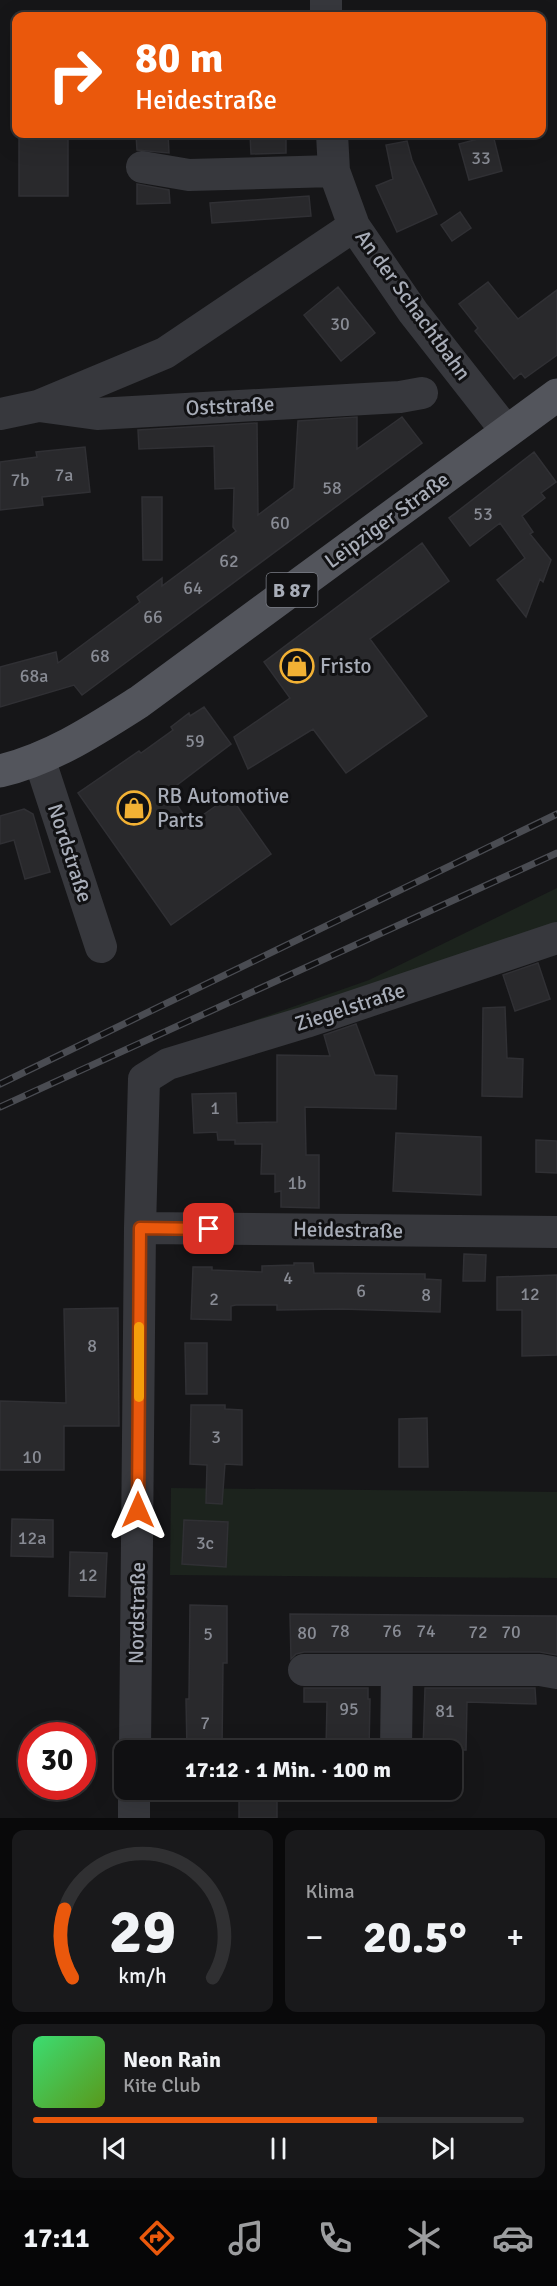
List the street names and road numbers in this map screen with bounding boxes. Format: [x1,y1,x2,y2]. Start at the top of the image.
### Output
street label: An der Schachtbahn [350,225,476,385]
street label: Oststraße [185,391,275,421]
street label: Leipziger Straße [320,466,454,574]
road number: B 87 [266,573,318,607]
street label: Nordstraße [42,800,98,906]
street label: Ziegelstraße [292,977,408,1037]
street label: Heidestraße [293,1216,403,1244]
street label: Nordstraße [123,1562,151,1664]

